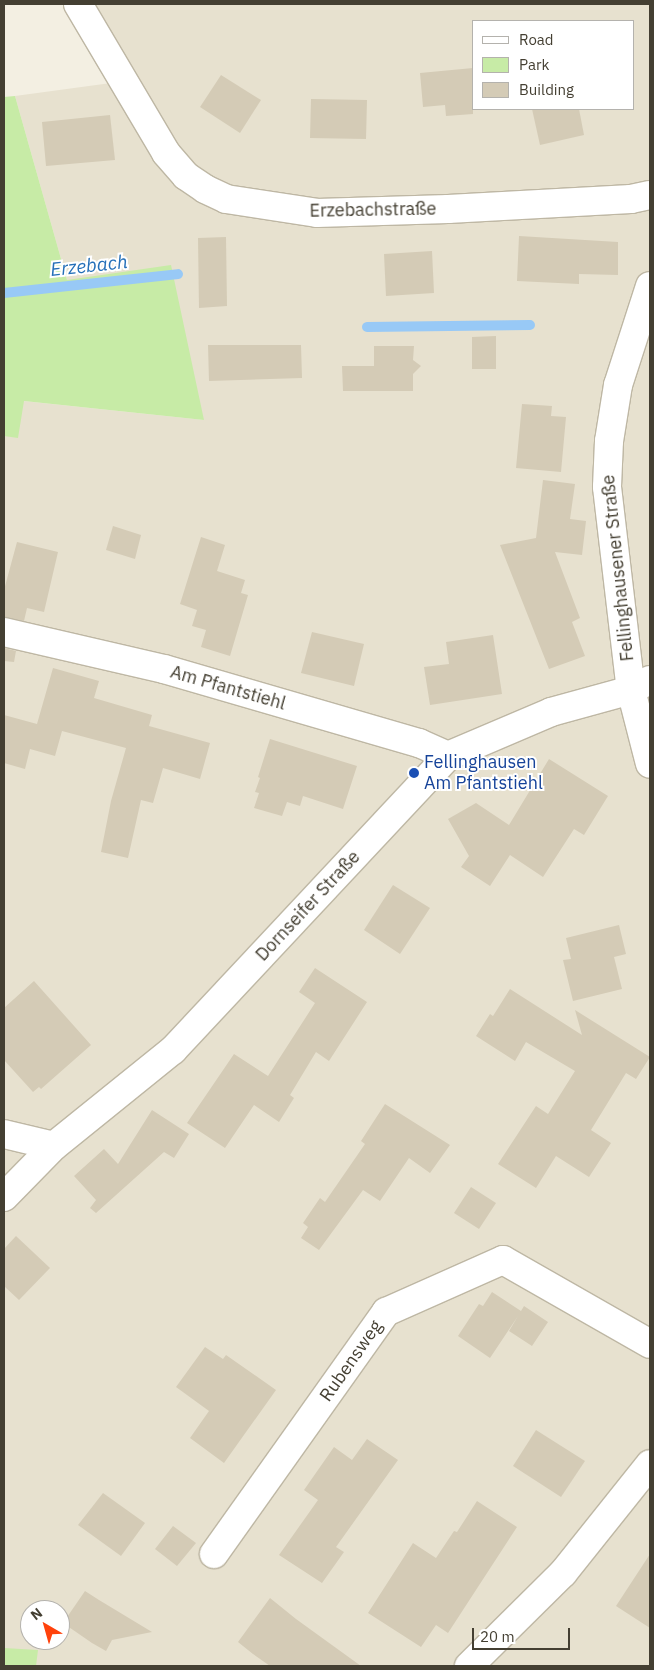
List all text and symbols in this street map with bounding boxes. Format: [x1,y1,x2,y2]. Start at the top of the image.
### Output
legend [472,20,634,110]
text: Road [519,30,554,49]
text: Park [519,55,549,74]
text: Building [519,80,574,99]
street label: Erzebachstraße [309,198,437,222]
water label: Erzebach [49,251,129,281]
street label: Fellinghausener Straße [597,474,639,662]
street label: Am Pfantstiehl [168,661,288,715]
place label: Fellinghausen Am Pfantstiehl [424,752,543,794]
marker: Fellinghausen Am Pfantstiehl [408,767,420,779]
street label: Dornseifer Straße [251,846,365,966]
street label: Rubensweg [315,1316,387,1406]
north arrow [20,1600,70,1650]
text: N [27,1604,46,1624]
scale bar [474,1618,572,1650]
text: 20 m [480,1627,515,1646]

